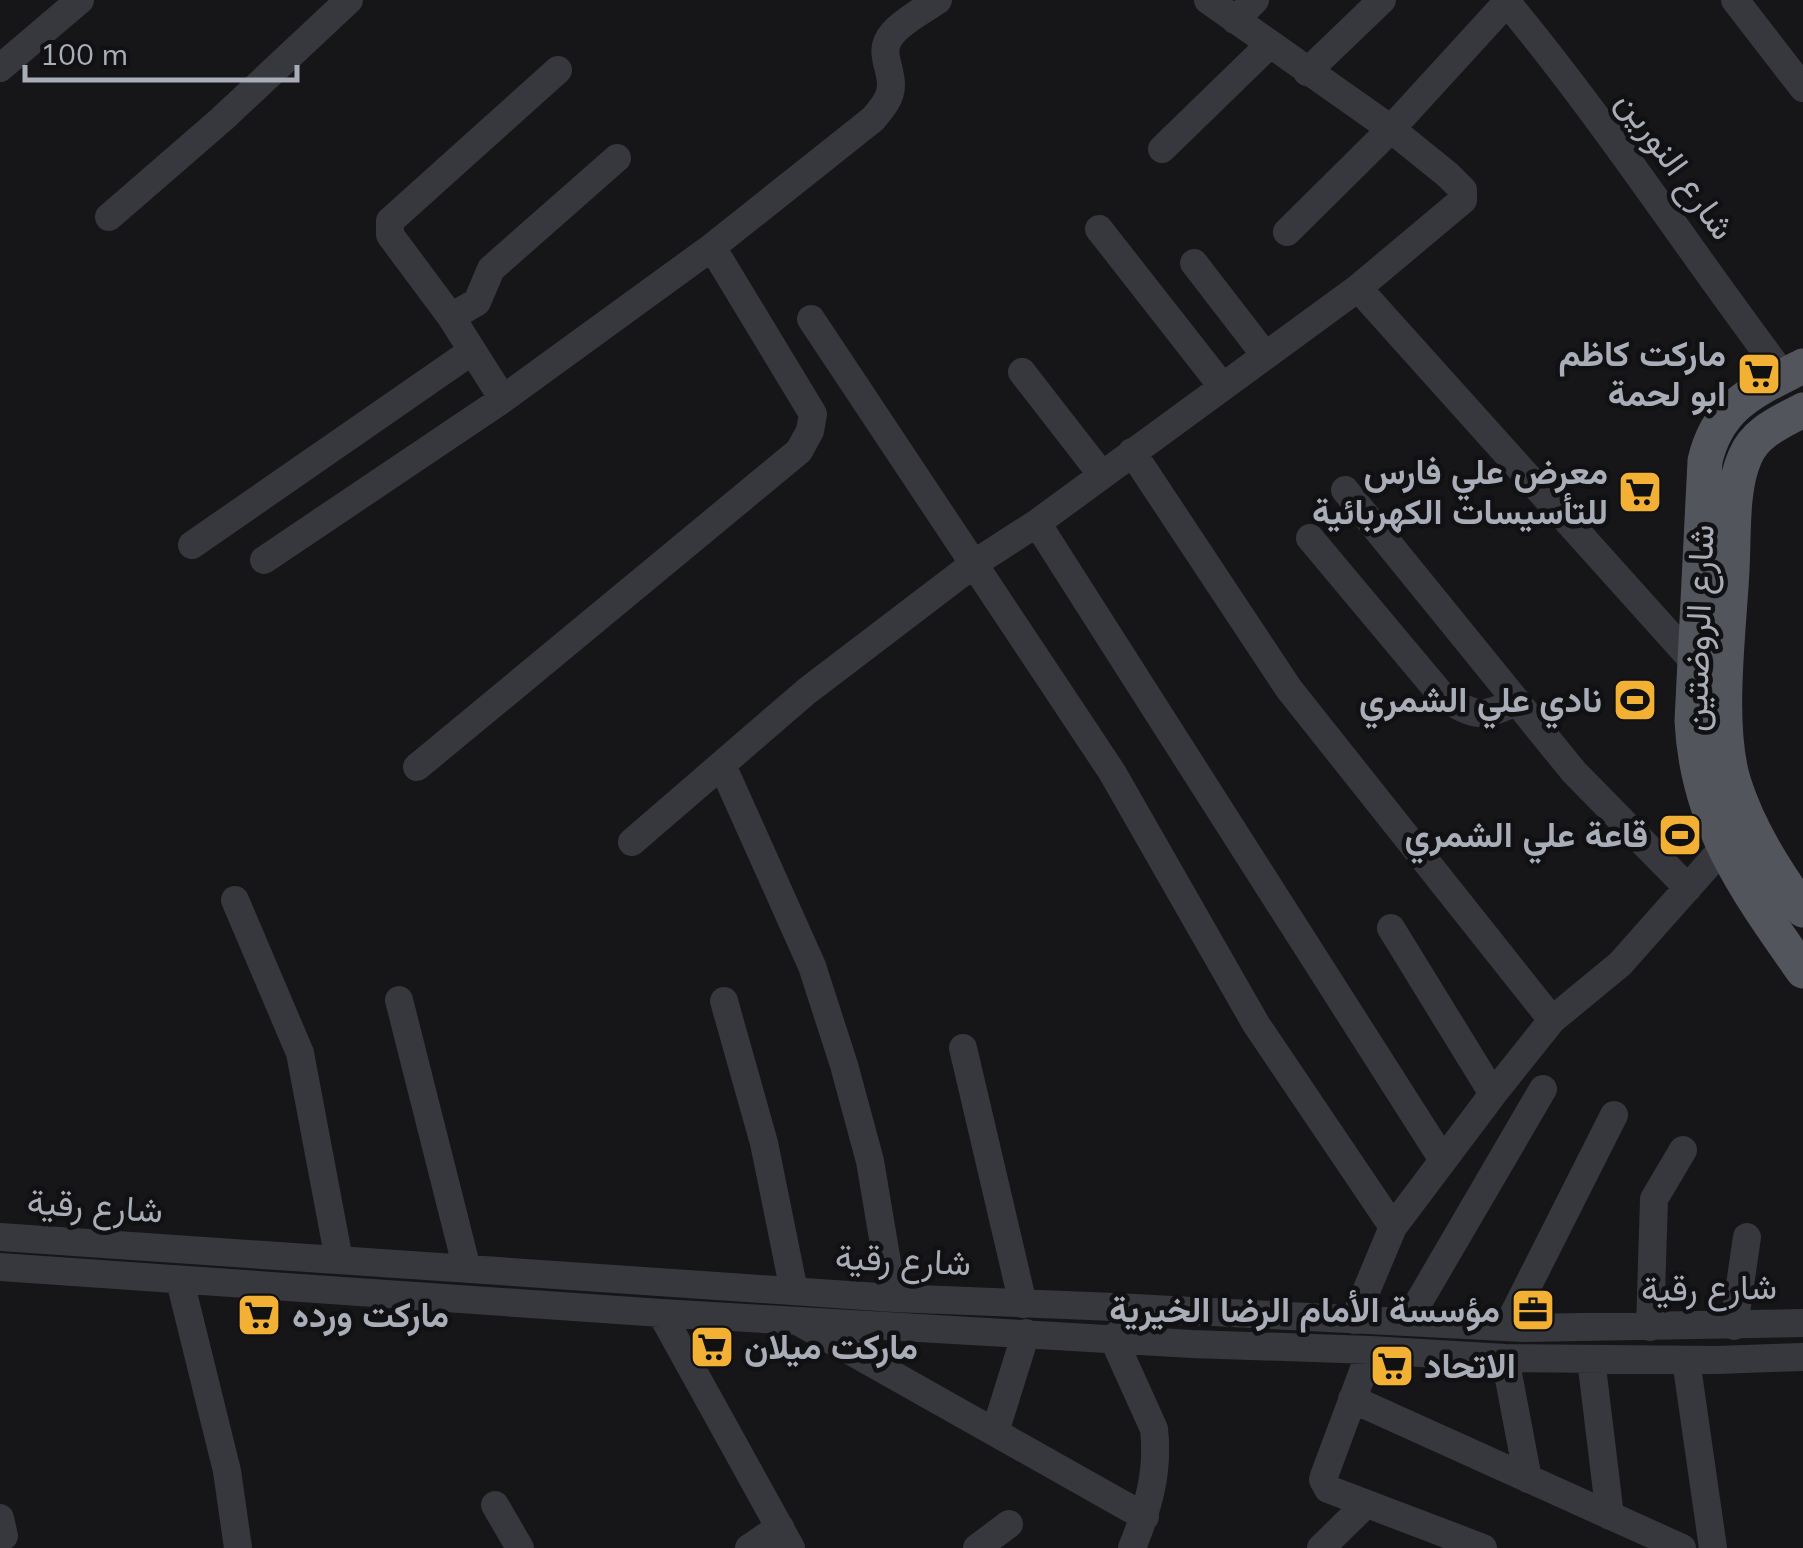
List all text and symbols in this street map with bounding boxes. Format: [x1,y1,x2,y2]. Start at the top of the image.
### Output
scale bar [25,20,298,82]
text: 100 m [40,35,128,73]
street label: شارع النورين [1605,81,1746,250]
place label: ماركت كاظم ابو لحمة [1558,331,1726,416]
supermarket icon: ماركت كاظم ابو لحمة [1736,351,1782,397]
place label: معرض علي فارس للتأسيسات الكهربائية [1312,449,1608,534]
supermarket icon: معرض علي فارس للتأسيسات الكهربائية [1617,469,1663,515]
street label: شارع الروضتين [1671,524,1726,732]
place label: نادي علي الشمري [1359,677,1602,729]
sports icon: نادي علي الشمري [1612,677,1658,723]
place label: قاعة علي الشمري [1404,812,1648,864]
sports icon: قاعة علي الشمري [1657,812,1703,858]
street label: شارع رقية [26,1178,164,1235]
street label: شارع رقية [834,1233,972,1288]
street label: شارع رقية [1641,1264,1777,1313]
place label: مؤسسة الأمام الرضا الخيرية [1109,1287,1500,1333]
office icon: مؤسسة الأمام الرضا الخيرية [1510,1287,1556,1333]
supermarket icon: ماركت ورده [236,1292,282,1338]
place label: ماركت ورده [292,1292,449,1337]
supermarket icon: ماركت ميلان [689,1324,735,1370]
place label: ماركت ميلان [744,1324,918,1369]
supermarket icon: الاتحاد [1369,1343,1415,1389]
place label: الاتحاد [1424,1343,1516,1387]

